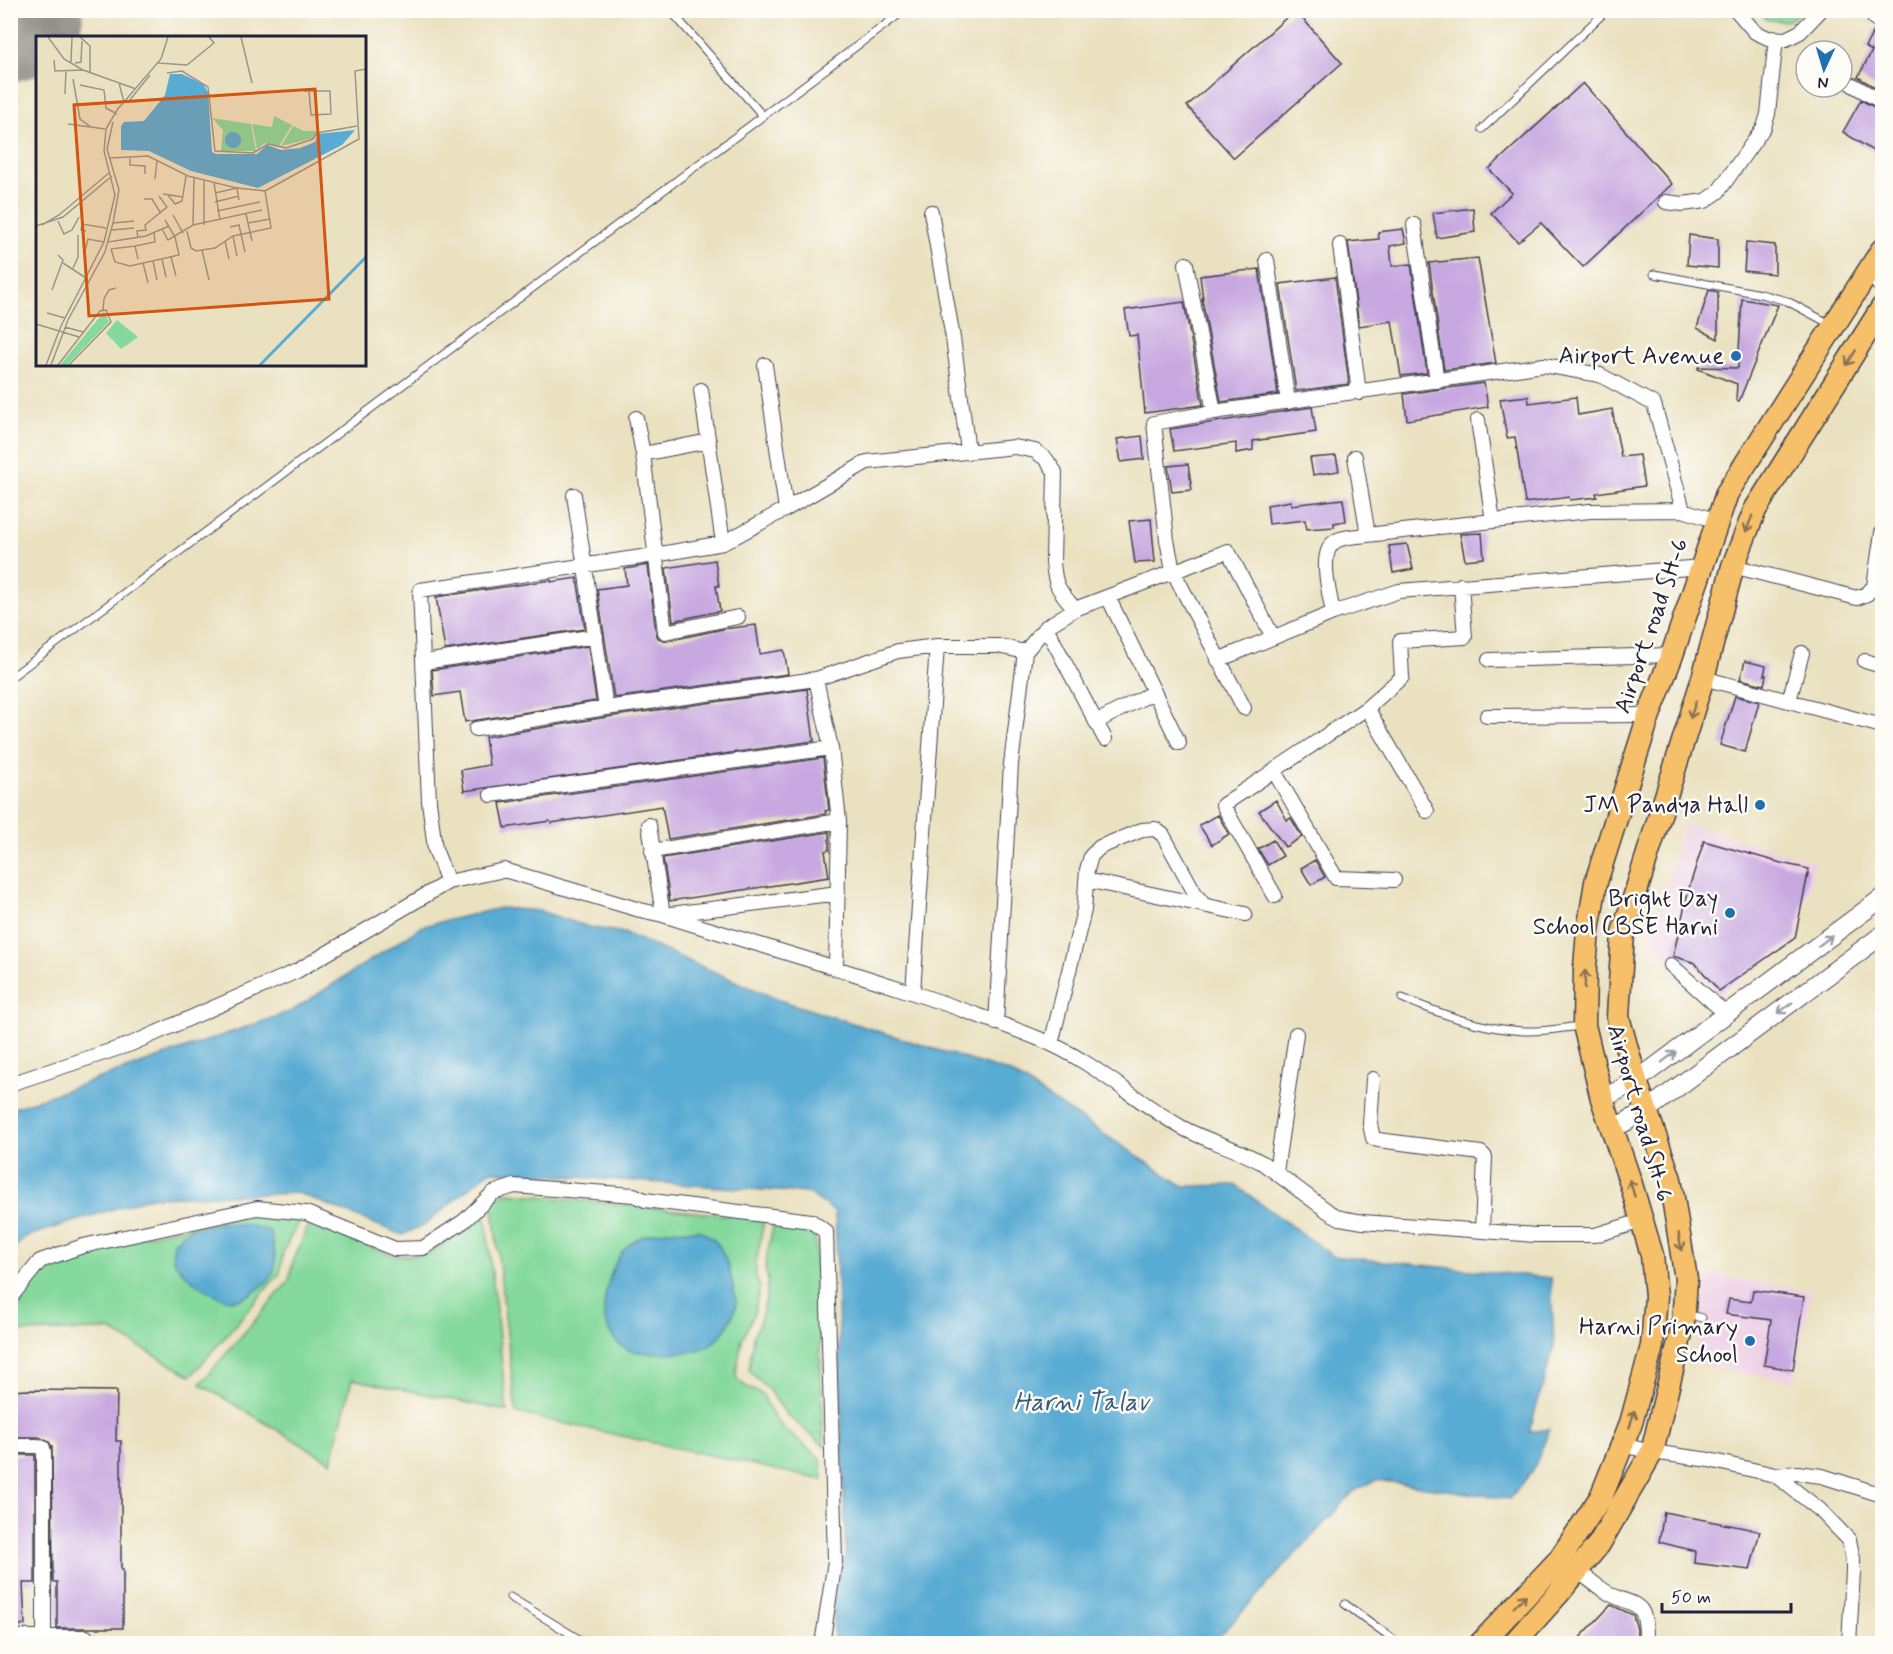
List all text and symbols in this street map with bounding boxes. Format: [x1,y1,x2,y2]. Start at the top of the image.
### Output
inset map [36,36,366,366]
north arrow [1794,39,1854,99]
text: N [1817,72,1829,93]
place label: Airport Avenue [1558,341,1724,372]
marker: Airport Avenue [1729,349,1743,363]
one-way arrow [1845,349,1858,366]
one-way arrow [1743,514,1754,532]
street label: Airport road SH-6 [1607,534,1697,718]
one-way arrow [1686,700,1697,719]
place label: JM Pandya Hall [1583,790,1748,821]
marker: JM Pandya Hall [1753,798,1767,812]
place label: Bright Day School CBSE Harni [1533,884,1718,943]
marker: Bright Day School CBSE Harni [1723,906,1737,920]
one-way arrow [1817,934,1833,947]
one-way arrow [1579,970,1591,990]
one-way arrow [1777,1001,1793,1014]
street label: Airport road SH-6 [1599,1021,1679,1205]
one-way arrow [1660,1050,1676,1063]
one-way arrow [1626,1179,1637,1198]
one-way arrow [1675,1232,1686,1251]
place label: Harni Primary School [1579,1312,1738,1371]
marker: Harni Primary School [1743,1334,1757,1348]
water label: Harni Talav [1013,1386,1151,1420]
one-way arrow [1627,1410,1638,1429]
scale bar [1662,1576,1791,1614]
text: 50 m [1671,1586,1711,1610]
one-way arrow [1513,1594,1527,1609]

